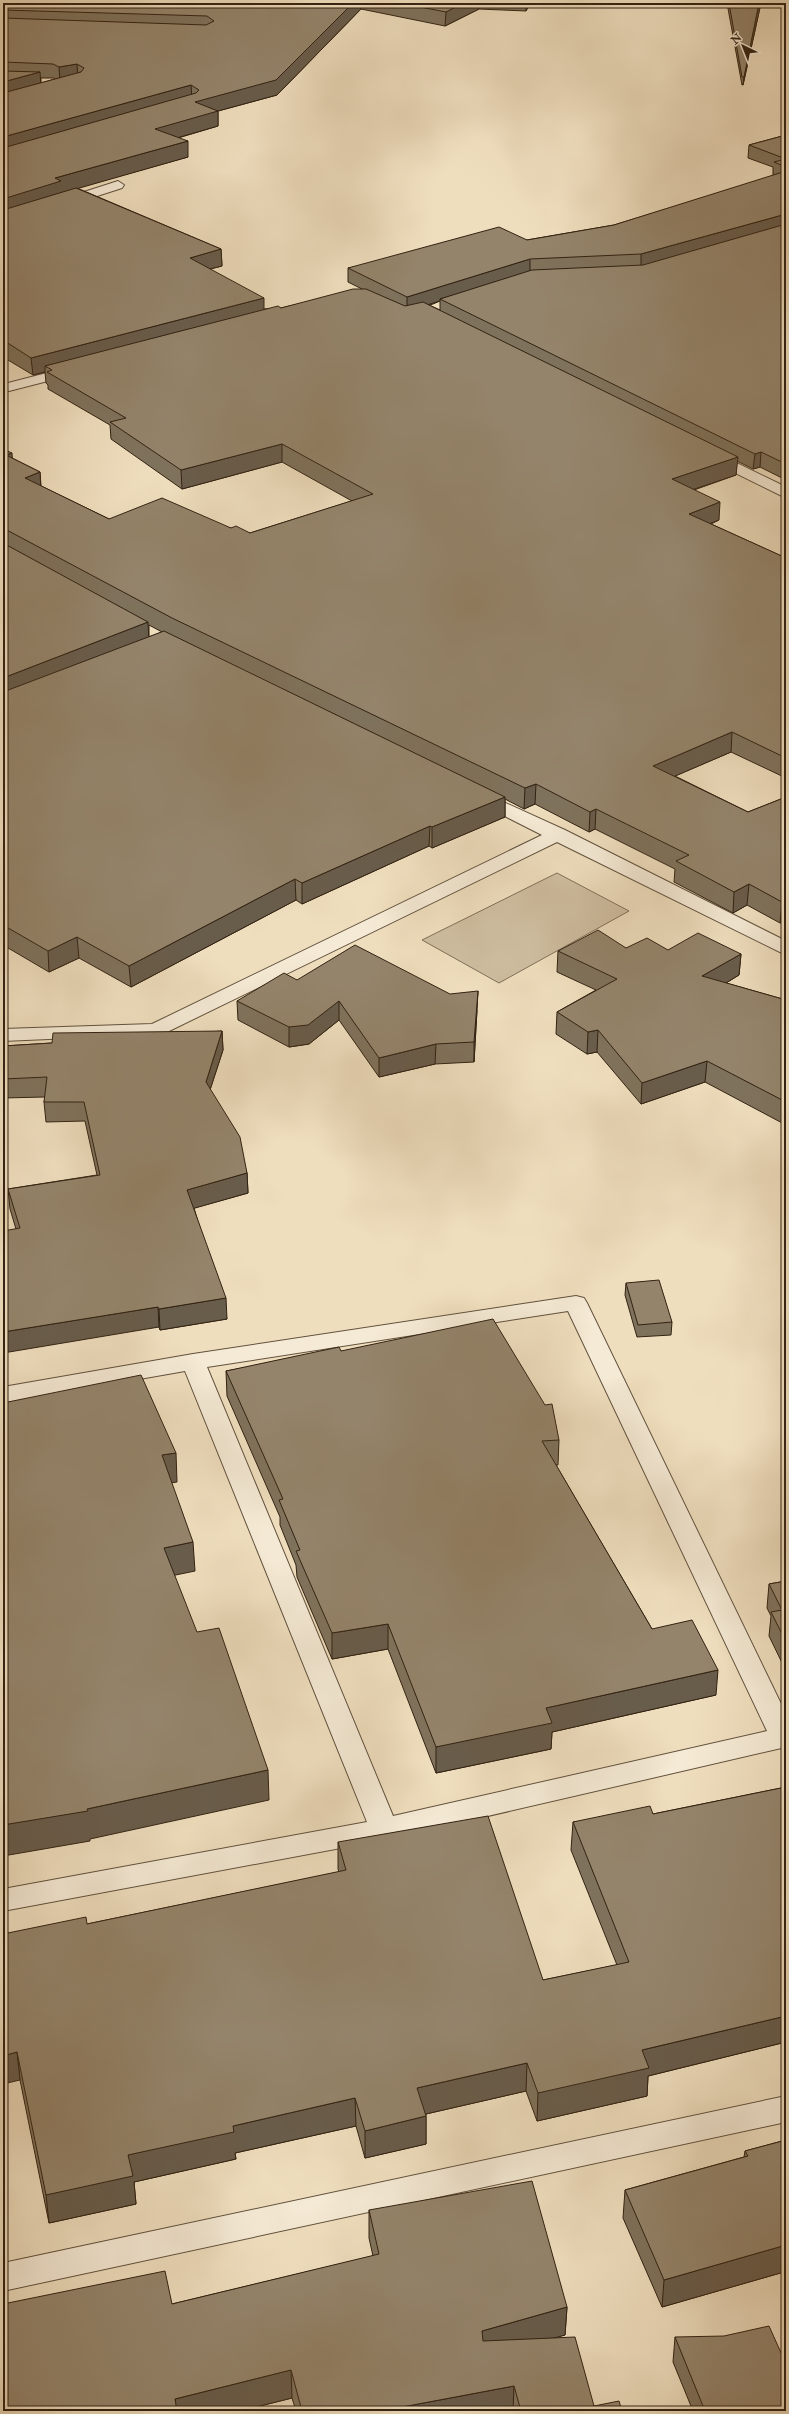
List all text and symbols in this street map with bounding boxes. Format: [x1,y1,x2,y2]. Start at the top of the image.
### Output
north arrow [723,26,763,66]
text: N [728,30,745,48]

